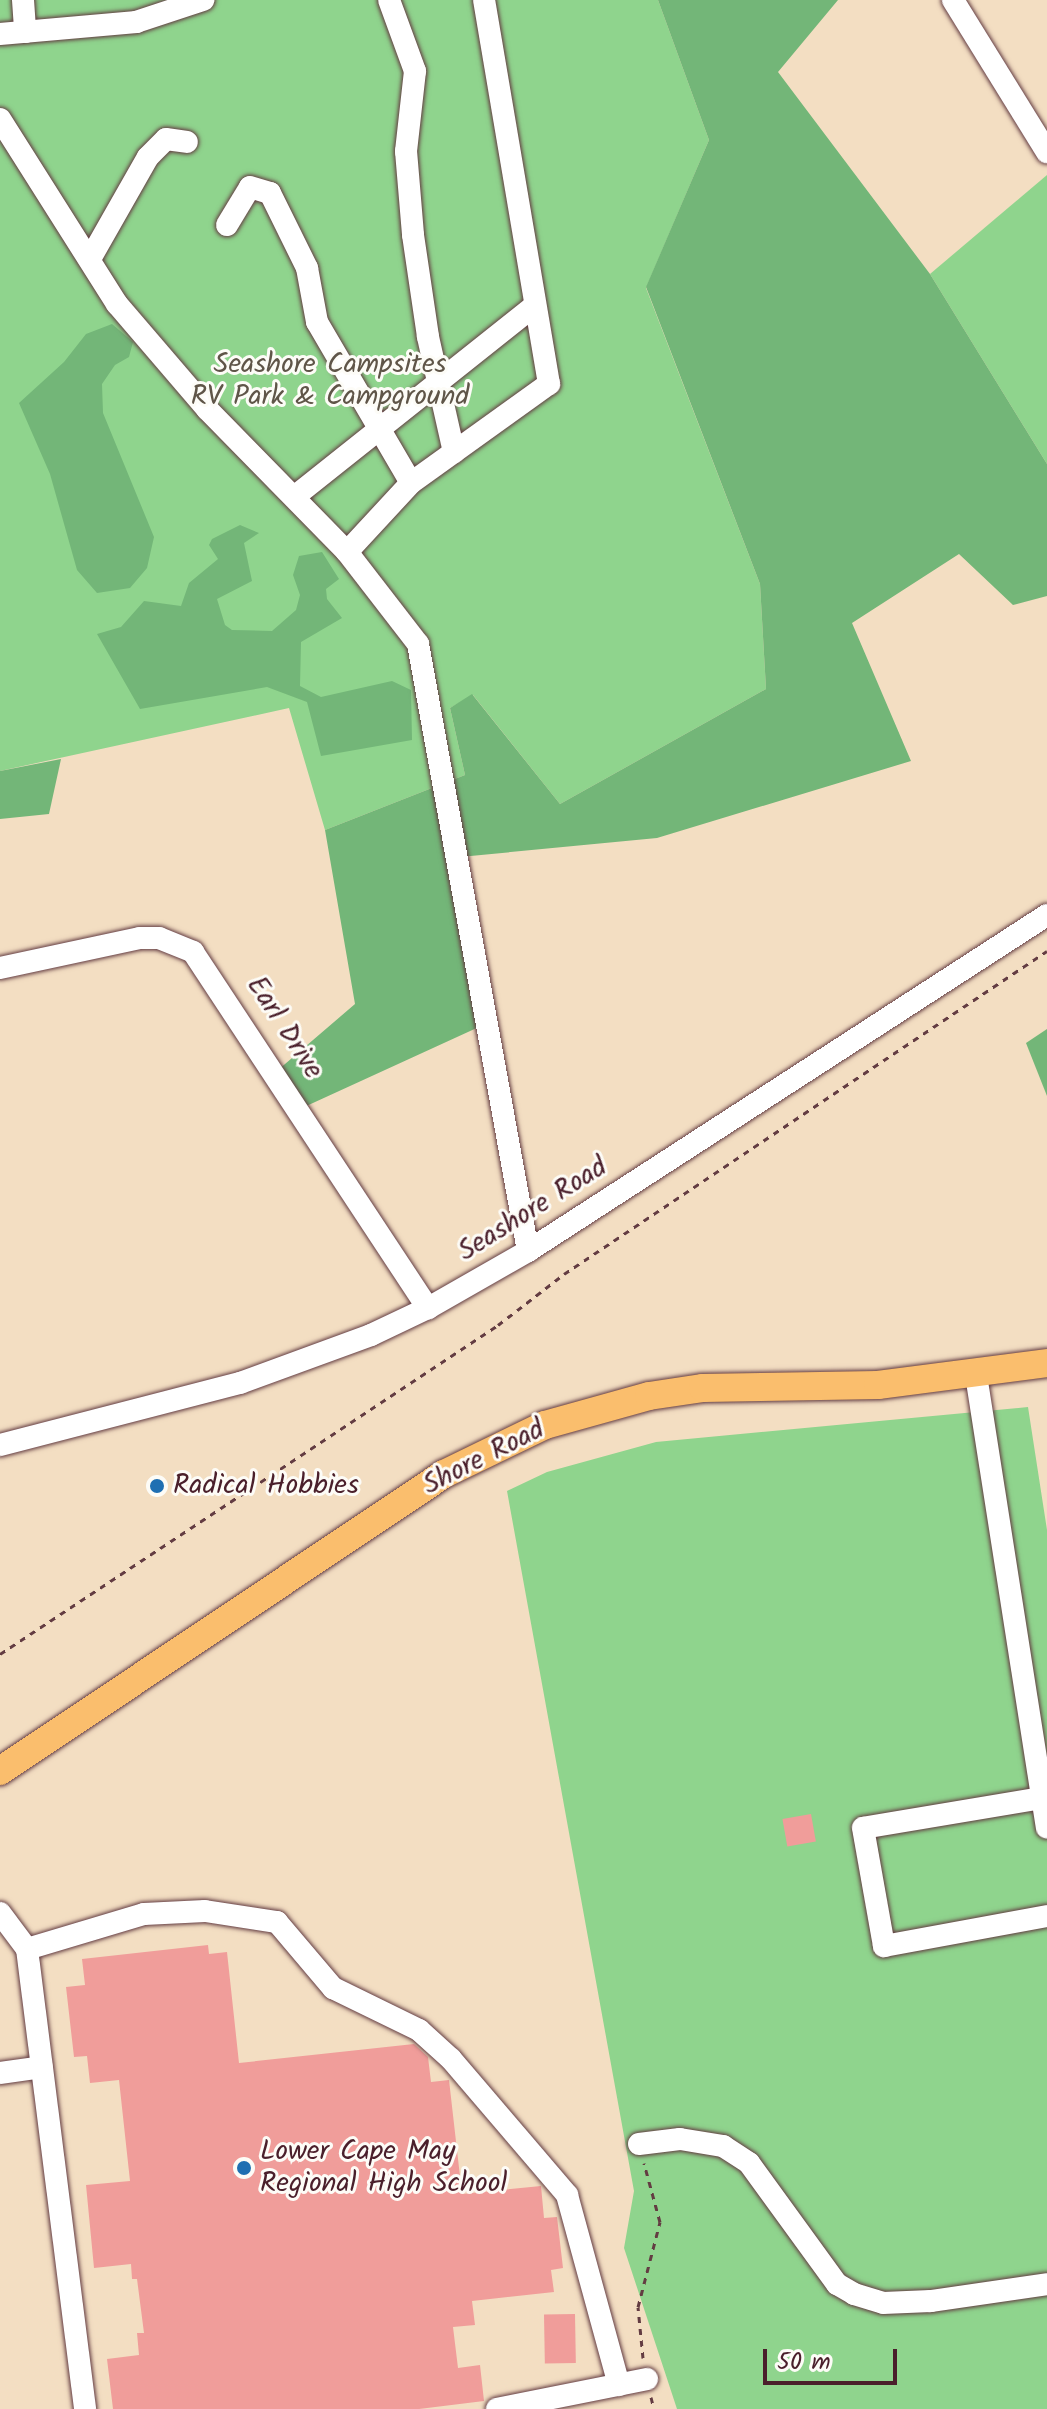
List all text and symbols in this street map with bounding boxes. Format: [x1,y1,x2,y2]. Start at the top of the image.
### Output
park label: Seashore Campsites RV Park & Campground [191,348,469,414]
street label: Earl Drive [239,971,329,1085]
street label: Seashore Road [452,1151,614,1269]
street label: Shore Road [418,1413,550,1503]
place label: Radical Hobbies [173,1469,359,1503]
marker: Radical Hobbies [148,1477,166,1495]
place label: Lower Cape May Regional High School [260,2135,507,2201]
marker: Lower Cape May Regional High School [235,2159,253,2177]
scale bar [767,2333,901,2383]
text: 50 m [777,2343,831,2382]

